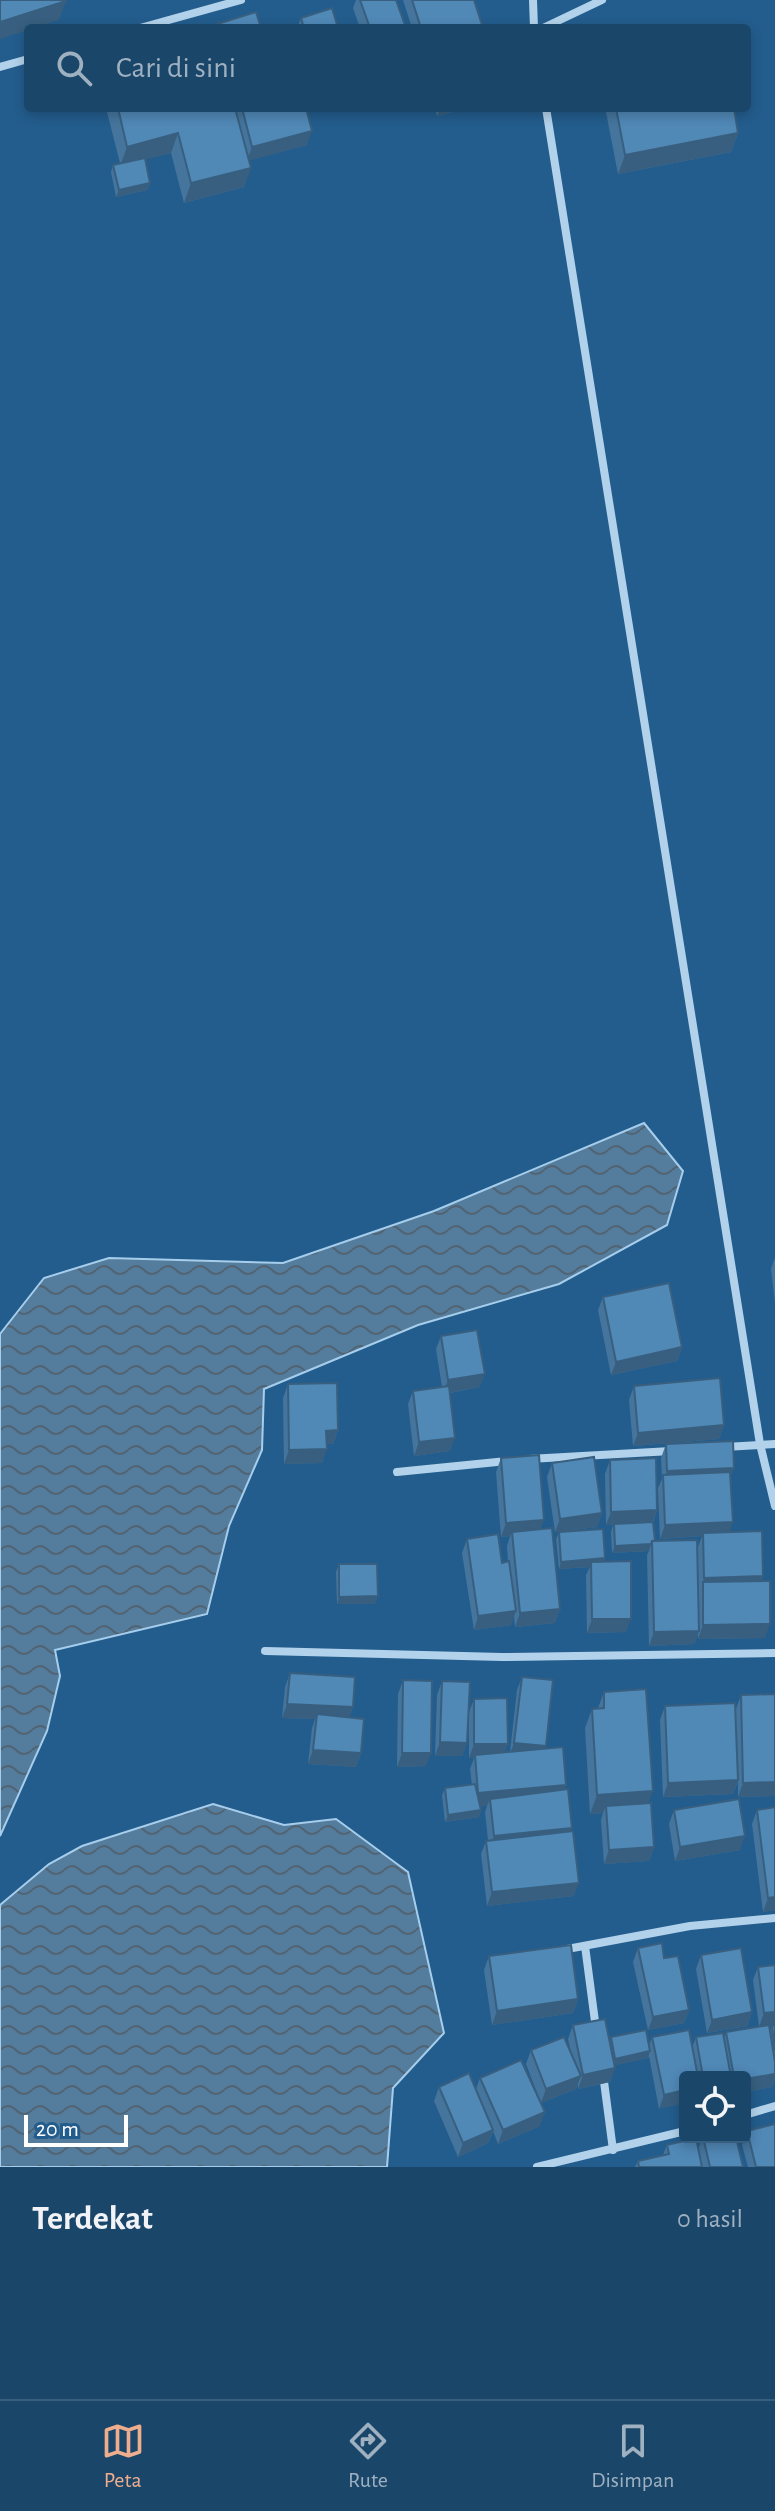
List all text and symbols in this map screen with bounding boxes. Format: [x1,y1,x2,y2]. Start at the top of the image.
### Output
search box [24,24,751,112]
icon: search [52,46,96,90]
text: Cari di sini [116,53,236,83]
map controls [679,2071,751,2143]
button: locate [679,2071,751,2143]
scale bar [24,2111,128,2147]
text: 20 m [36,2118,79,2140]
text: Terdekat [32,2202,153,2236]
text: 0 hasil [677,2206,743,2232]
tab: Peta [101,2419,145,2493]
tab: Rute [346,2419,390,2493]
tab: Disimpan [591,2419,674,2493]

